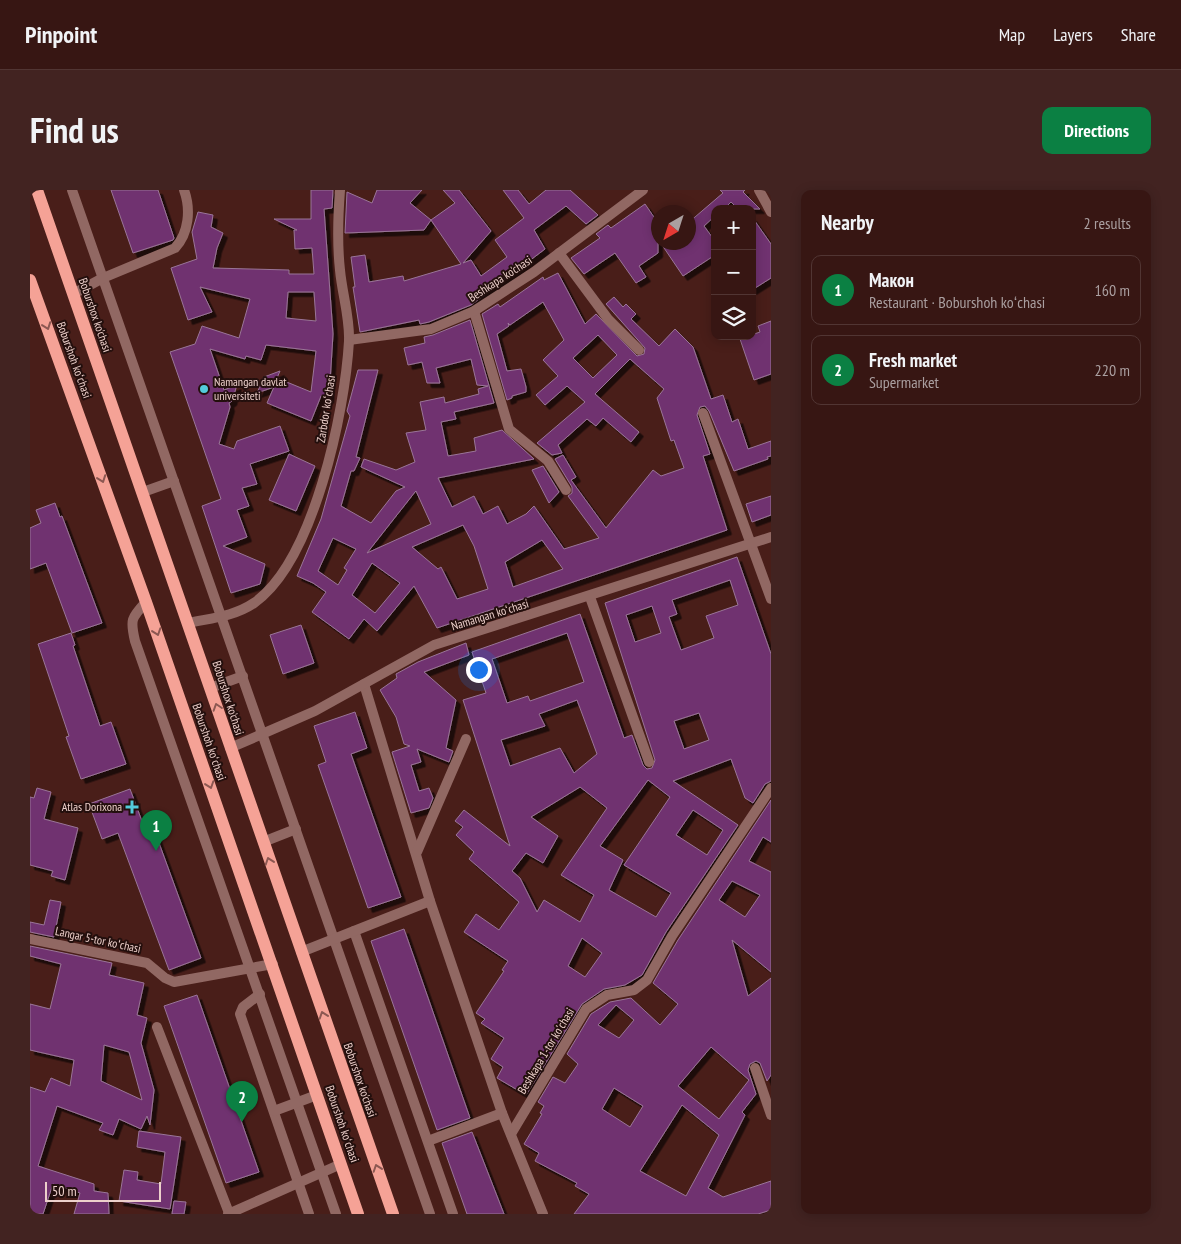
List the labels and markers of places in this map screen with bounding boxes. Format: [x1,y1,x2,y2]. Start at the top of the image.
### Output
place label: Namangan davlat universiteti [214,374,287,403]
marker: Namangan davlat universiteti [198,383,210,395]
place label: Atlas Dorixona [62,799,122,814]
marker: Atlas Dorixona [126,801,138,813]
pin: 1 [140,810,172,851]
pin: 2 [226,1081,258,1122]

